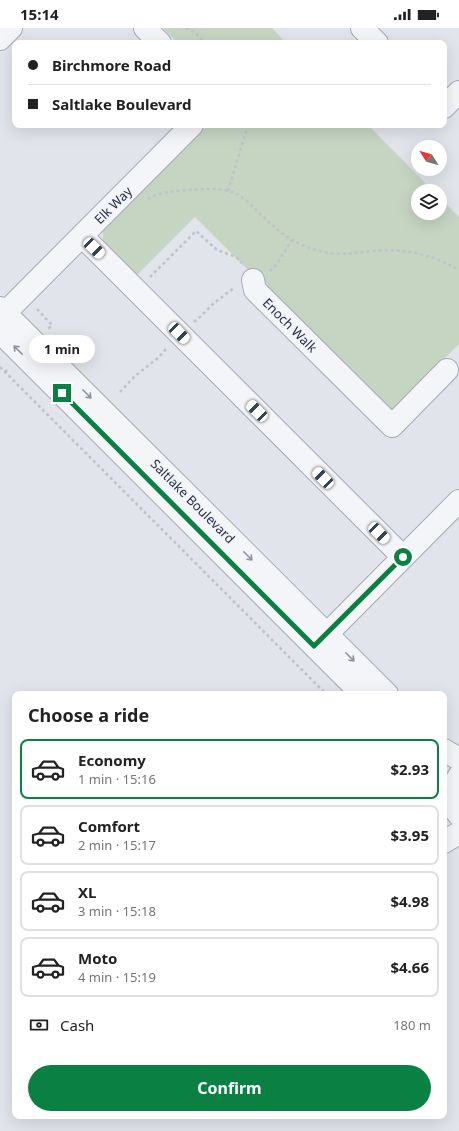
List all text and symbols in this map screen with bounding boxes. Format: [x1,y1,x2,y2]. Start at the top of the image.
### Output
text: 15:14 [20,4,59,24]
text: Birchmore Road [52,55,171,75]
text: Saltlake Boulevard [52,94,192,114]
north arrow [411,140,447,176]
map controls [411,140,447,220]
street label: Elk Way [90,182,136,228]
button: layers [411,184,447,220]
car [81,235,107,261]
street label: Enoch Walk [259,294,321,356]
car [166,320,192,346]
callout: 1 min [29,335,95,363]
text: 1 min [44,340,80,358]
one-way arrow [13,345,23,355]
route end [53,384,71,402]
one-way arrow [82,389,92,399]
car [244,398,270,424]
street label: Saltlake Boulevard [147,455,239,547]
car [310,465,336,491]
car [366,520,392,546]
route start [394,548,412,566]
one-way arrow [243,551,253,561]
one-way arrow [345,653,355,662]
text: Choose a ride [28,703,149,727]
text: Economy [78,750,146,770]
icon: car [30,751,66,787]
text: $2.93 [390,759,429,779]
text: 1 min · 15:16 [78,770,156,788]
text: Comfort [78,816,140,836]
icon: car [30,817,66,853]
text: $3.95 [390,825,429,845]
text: 2 min · 15:17 [78,836,156,854]
text: XL [78,882,96,902]
icon: car [30,883,66,919]
text: $4.98 [390,891,429,911]
text: 3 min · 15:18 [78,902,156,920]
text: Moto [78,948,117,968]
icon: car [30,949,66,985]
text: $4.66 [390,957,429,977]
text: 4 min · 15:19 [78,968,156,986]
icon: cash [28,1014,50,1036]
text: Cash [60,1015,94,1035]
text: 180 m [393,1016,431,1034]
button: Confirm [28,1065,431,1111]

